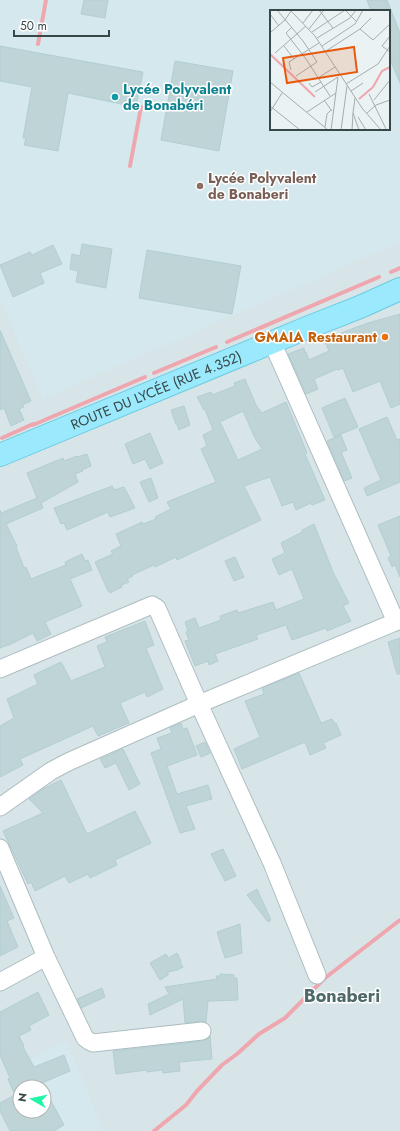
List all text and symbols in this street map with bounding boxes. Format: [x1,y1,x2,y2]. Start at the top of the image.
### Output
inset map [270,10,390,130]
scale bar [14,12,109,38]
text: 50 m [20,17,47,35]
place label: Lycée Polyvalent de Bonabéri [123,79,232,115]
marker: Lycée Polyvalent de Bonabéri [110,92,120,102]
place label: Lycée Polyvalent de Bonaberi [208,168,317,204]
marker: Lycée Polyvalent de Bonaberi [195,181,205,191]
place label: GMAIA Restaurant [255,327,378,347]
marker: GMAIA Restaurant [380,332,390,342]
street label: ROUTE DU LYCÉE (RUE 4.352) [68,346,245,435]
district label: Bonaberi [304,983,380,1009]
north arrow [12,1079,52,1119]
text: N [14,1092,31,1103]

